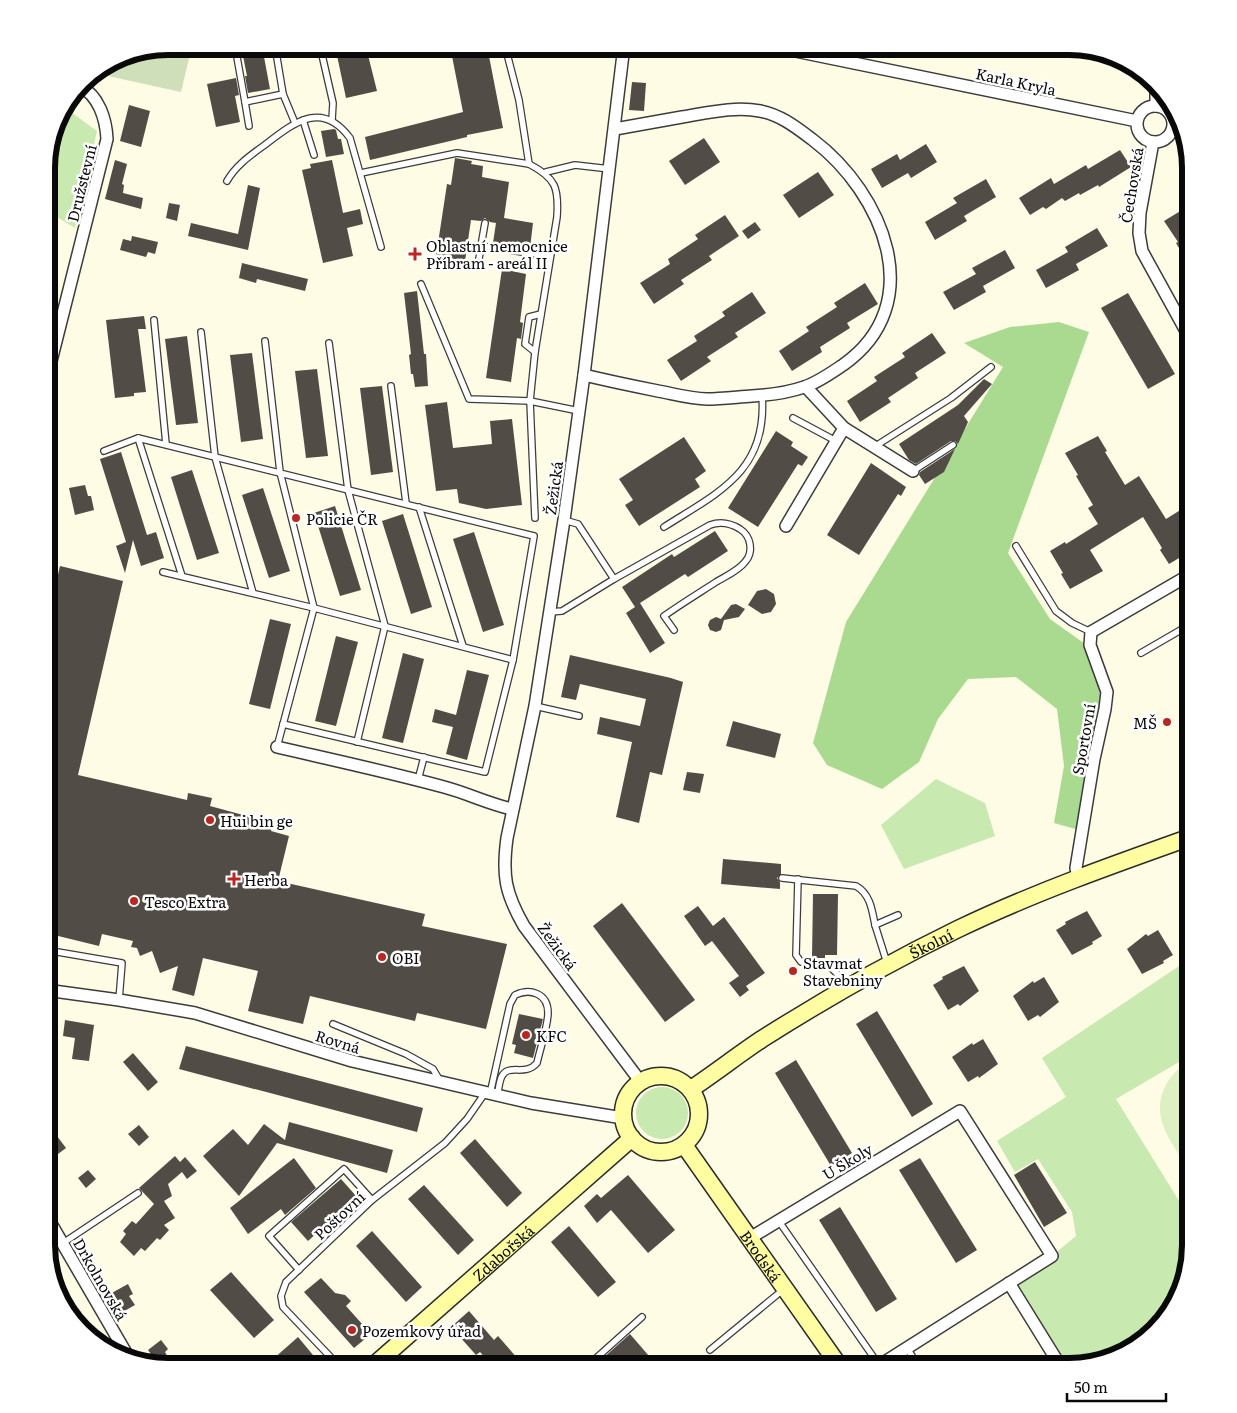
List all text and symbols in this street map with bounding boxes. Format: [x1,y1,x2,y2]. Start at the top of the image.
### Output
street label: Karla Kryla [974,61,1059,101]
street label: Družstevní [60,142,102,224]
street label: Čechovská [1114,144,1148,225]
place label: Oblastní nemocnice Příbram - areál II [426,234,568,274]
marker: Oblastní nemocnice Příbram - areál II [408,247,422,261]
street label: Žežická [538,459,568,517]
place label: Policie ČR [306,507,378,530]
marker: Policie ČR [290,512,302,524]
street label: Sportovní [1065,701,1101,777]
place label: MŠ [1133,711,1157,734]
marker: MŠ [1161,716,1173,728]
place label: Hui bin ge [220,809,293,832]
marker: Hui bin ge [204,814,216,826]
place label: Herba [244,868,289,891]
marker: Herba [228,873,240,885]
place label: Tesco Extra [144,890,227,913]
marker: Tesco Extra [128,895,140,907]
street label: Žežická [533,917,584,976]
street label: Školní [905,922,956,963]
place label: OBI [392,946,419,969]
marker: OBI [376,951,388,963]
place label: Stavmat Stavebniny [803,951,883,991]
marker: Stavmat Stavebniny [787,965,799,977]
street label: Rovná [313,1023,364,1059]
place label: KFC [536,1024,567,1047]
marker: KFC [520,1029,532,1041]
street label: U Školy [818,1137,877,1185]
street label: Poštovní [308,1185,370,1245]
street label: Zdabořská [467,1218,539,1286]
street label: Brodská [735,1225,788,1287]
street label: Drkolnovská [68,1234,134,1325]
place label: Pozemkový úřad [362,1319,481,1342]
marker: Pozemkový úřad [346,1324,358,1336]
scale bar [1067,1370,1166,1402]
text: 50 m [1074,1375,1108,1398]

